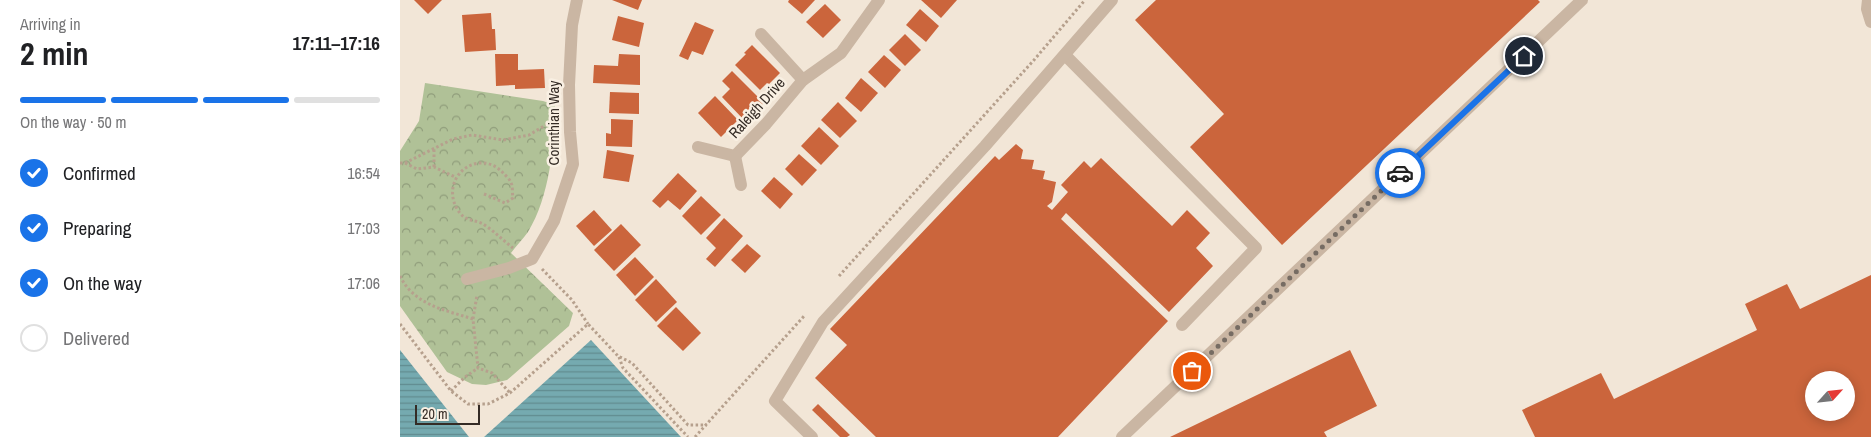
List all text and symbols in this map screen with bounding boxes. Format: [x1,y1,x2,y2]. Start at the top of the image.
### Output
text: Arriving in [20,13,81,35]
text: 17:11–17:16 [293,30,380,56]
text: 2 min [20,32,89,75]
pin [1503,35,1545,77]
icon: home [1510,42,1538,70]
street label: Raleigh Drive [724,73,790,143]
street label: Corinthian Way [543,80,564,166]
text: On the way · 50 m [20,111,126,133]
courier [1375,148,1425,198]
icon: check [20,159,48,187]
icon: car [1386,159,1414,187]
text: Confirmed [63,160,136,186]
text: 16:54 [347,162,380,184]
icon: check [20,214,48,242]
text: Preparing [63,215,131,241]
text: 17:03 [347,217,380,239]
icon: check [20,269,48,297]
text: On the way [63,270,142,296]
text: 17:06 [347,272,380,294]
text: Delivered [63,325,130,351]
pin [1171,350,1213,392]
icon: bag [1178,357,1206,385]
north arrow [1805,371,1855,421]
map controls [1805,371,1855,421]
scale bar [415,402,480,425]
text: 20 m [422,405,448,423]

